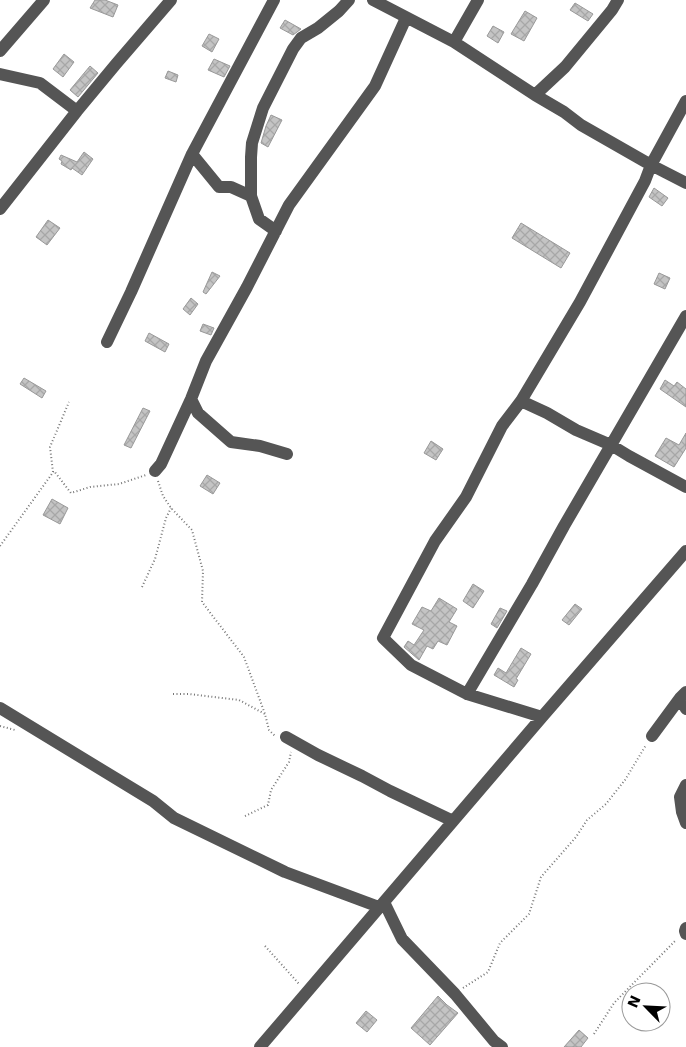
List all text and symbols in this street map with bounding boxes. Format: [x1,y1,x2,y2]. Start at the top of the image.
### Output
north arrow [621,982,671,1032]
text: N [624,993,644,1010]

